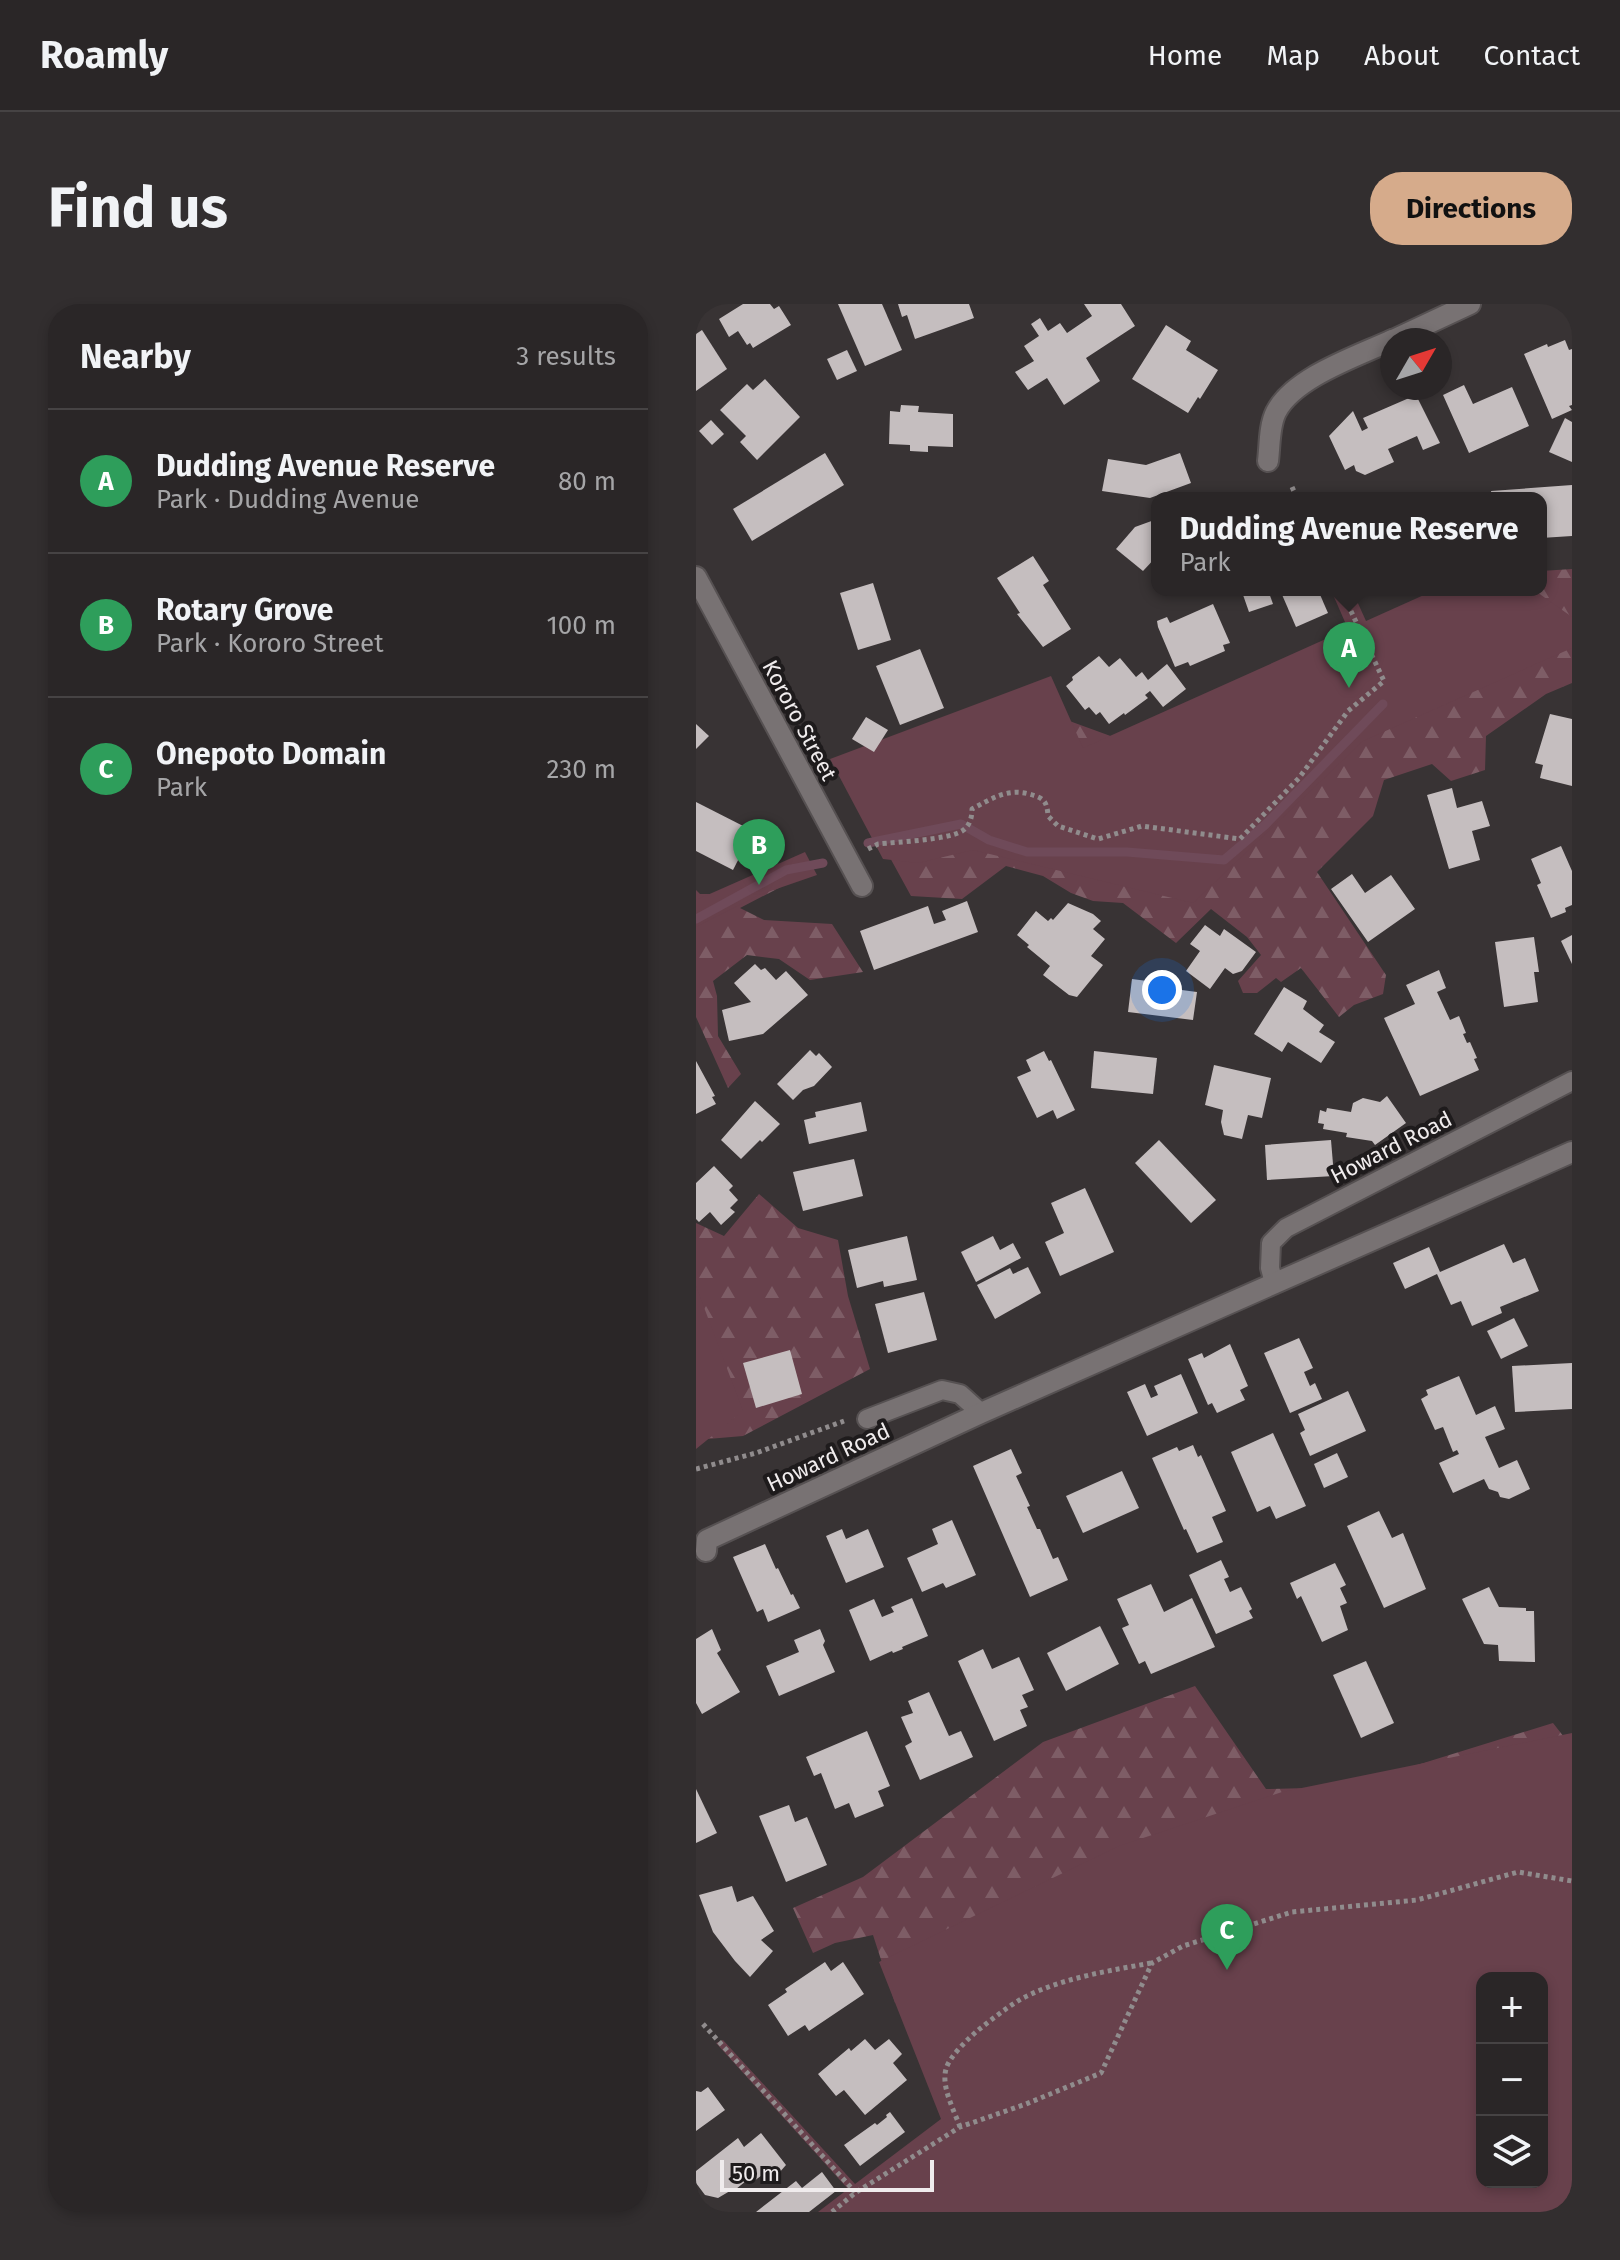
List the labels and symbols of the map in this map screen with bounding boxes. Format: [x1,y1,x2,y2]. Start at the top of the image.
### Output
north arrow [1380,328,1452,400]
pin: A [1323,622,1375,688]
street label: Kororo Street [757,655,843,785]
pin: B [733,819,785,885]
your location [1142,970,1182,1010]
street label: Howard Road [1326,1105,1457,1190]
street label: Howard Road [762,1417,894,1498]
pin: C [1201,1904,1253,1970]
scale bar [720,2156,934,2192]

